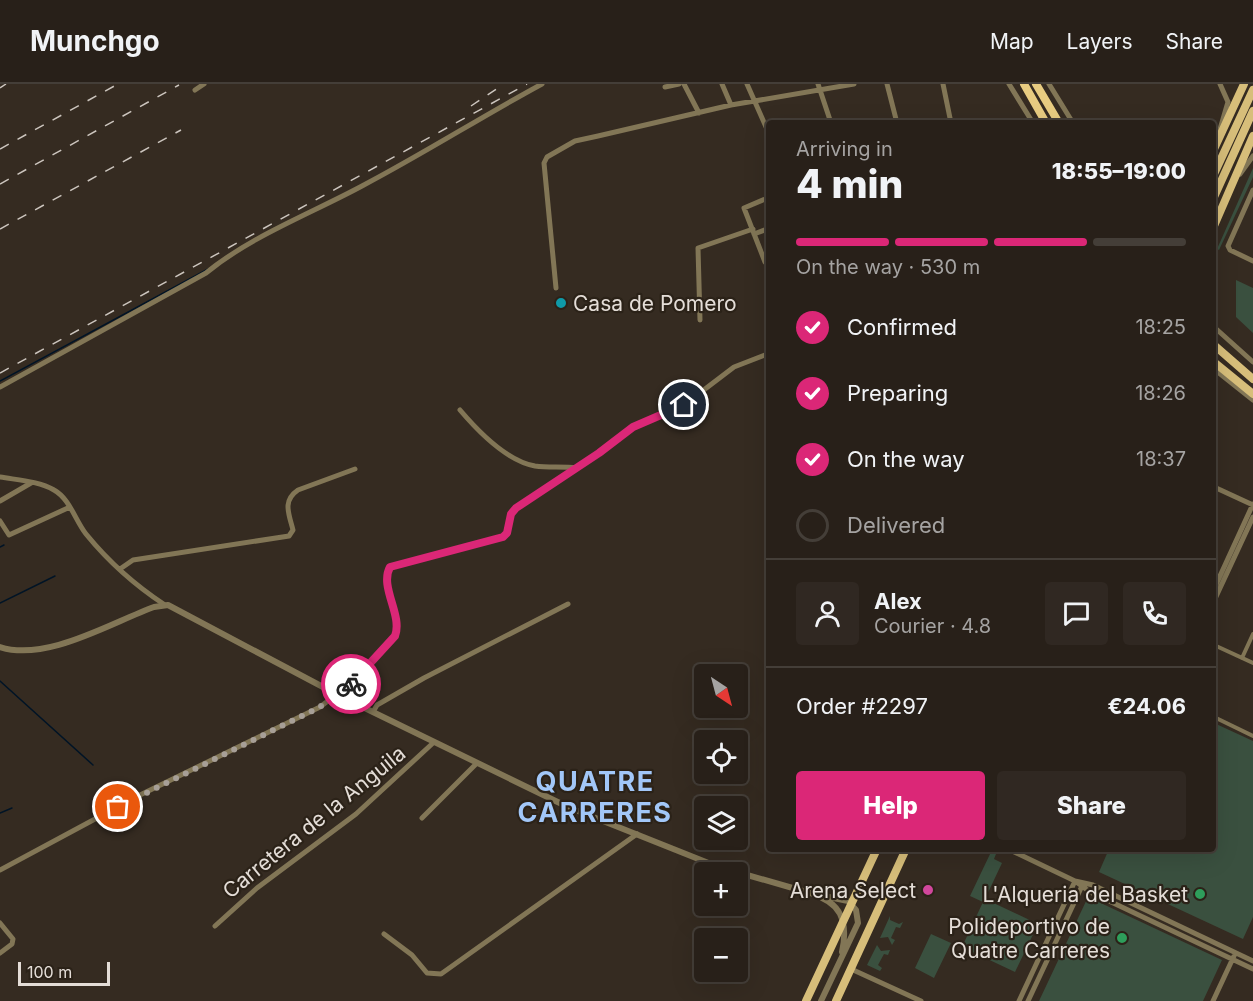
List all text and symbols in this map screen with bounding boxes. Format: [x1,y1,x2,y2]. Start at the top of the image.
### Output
text: Munchgo [30,24,160,58]
text: Map [990,29,1034,54]
text: Layers [1067,29,1133,54]
text: Share [1166,29,1223,54]
text: Arriving in [796,137,893,161]
text: 18:55–19:00 [1052,158,1186,184]
text: 4 min [796,160,903,207]
text: On the way · 530 m [796,255,980,279]
place label: Casa de Pomero [573,291,737,316]
marker: Casa de Pomero [554,296,568,310]
icon: check [796,311,829,344]
text: Confirmed [847,314,957,340]
text: 18:25 [1135,315,1186,339]
icon: check [796,377,829,410]
pin [658,379,709,430]
text: Preparing [847,380,948,406]
text: 18:26 [1135,381,1186,405]
icon: home [667,388,700,421]
icon: check [796,443,829,476]
text: On the way [847,446,965,472]
text: 18:37 [1136,447,1186,471]
text: Delivered [847,512,945,538]
button: person [796,582,859,645]
button: chat [1045,582,1108,645]
button: phone [1123,582,1186,645]
text: Alex [874,588,922,614]
text: Courier · 4.8 [874,614,991,638]
courier [321,654,381,714]
north arrow [694,664,748,718]
map controls [694,664,748,982]
icon: bike [335,668,368,701]
text: Order #2297 [796,693,928,719]
text: €24.06 [1107,693,1186,719]
button: locate [694,730,748,784]
street label: Carretera de la Anguila [218,741,410,903]
district label: QUATRE CARRERES [517,765,673,829]
button: Help [796,771,985,840]
button: Share [997,771,1186,840]
pin [92,781,143,832]
icon: bag [101,790,134,823]
button: layers [694,796,748,850]
button: + [694,862,748,916]
place label: Arena Select [790,878,916,903]
place label: L'Alqueria del Basket [982,882,1188,907]
marker: Arena Select [921,883,935,897]
marker: L'Alqueria del Basket [1193,887,1207,901]
place label: Polideportivo de Quatre Carreres [948,914,1110,963]
button: − [694,928,748,982]
marker: Polideportivo de Quatre Carreres [1115,931,1129,945]
scale bar [18,959,110,986]
text: 100 m [27,962,72,982]

